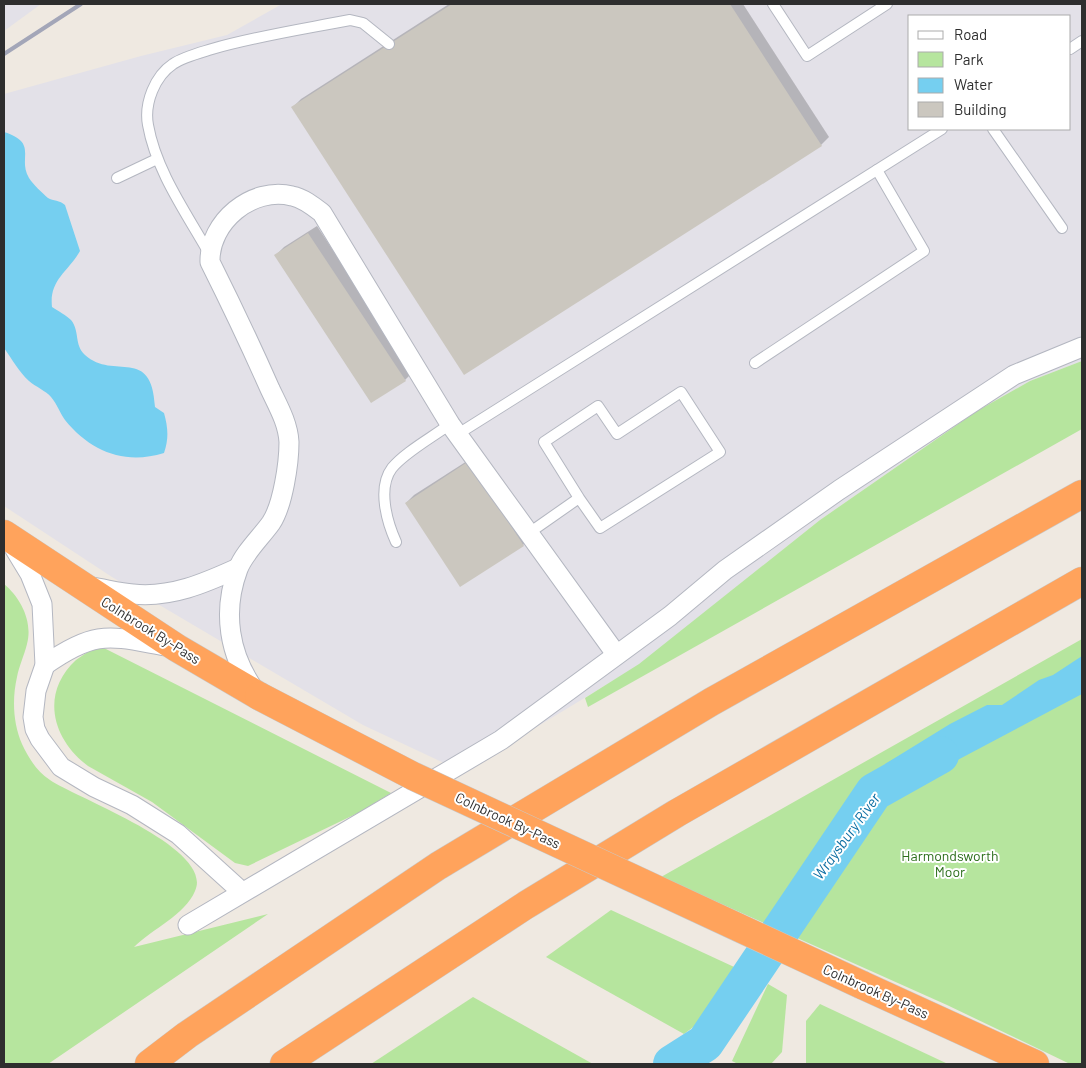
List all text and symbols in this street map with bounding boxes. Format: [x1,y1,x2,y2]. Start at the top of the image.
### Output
legend [908,15,1071,130]
text: Road [954,25,987,43]
text: Park [954,50,984,68]
text: Water [954,75,993,93]
text: Building [954,100,1007,118]
street label: Colnbrook By-Pass [98,593,204,667]
street label: Colnbrook By-Pass [453,788,563,852]
water label: Wraysbury River [809,789,884,883]
park label: Harmondsworth Moor [901,847,999,880]
street label: Colnbrook By-Pass [821,960,932,1022]

